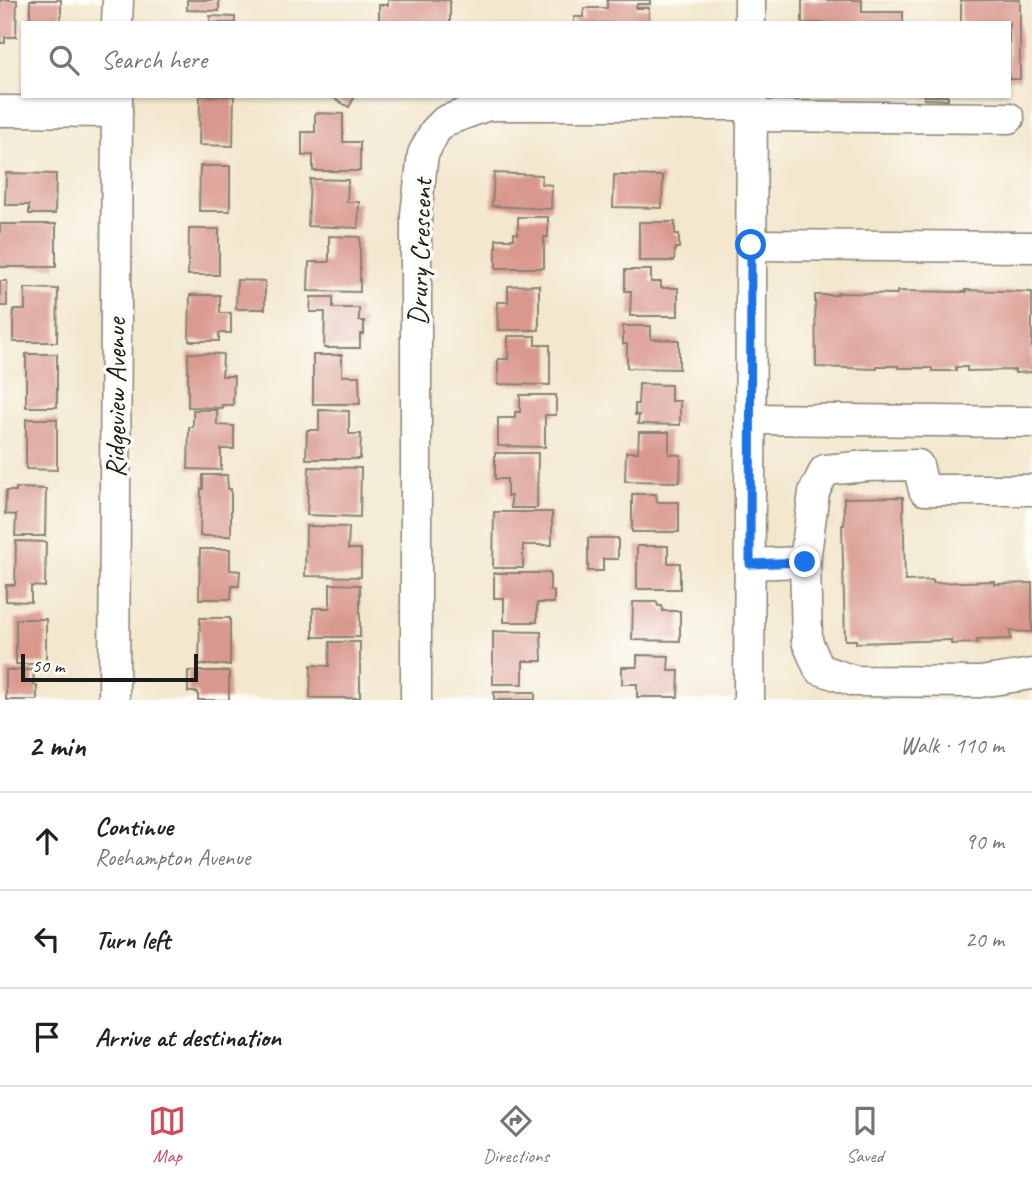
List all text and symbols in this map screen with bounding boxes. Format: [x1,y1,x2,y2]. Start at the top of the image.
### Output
search box [21,21,1011,98]
icon: search [45,41,83,79]
text: Search here [101,43,207,76]
street label: Drury Crescent [399,175,440,326]
route start [735,229,766,260]
street label: Ridgeview Avenue [98,316,133,478]
route end [789,546,820,577]
scale bar [21,651,198,683]
text: 50 m [32,654,64,678]
text: 2 min [28,727,85,765]
text: Walk · 110 m [900,731,1004,760]
text: Continue [95,810,173,843]
icon: ahead [28,822,66,860]
text: 90 m [965,827,1004,856]
text: Roehampton Avenue [95,843,250,872]
icon: left [28,920,66,958]
text: Turn left [95,923,170,956]
text: 20 m [965,925,1004,954]
icon: arrive [28,1018,66,1056]
text: Arrive at destination [95,1021,281,1054]
tab: Map [148,1102,186,1168]
tab: Directions [483,1102,549,1168]
tab: Saved [846,1102,884,1168]

